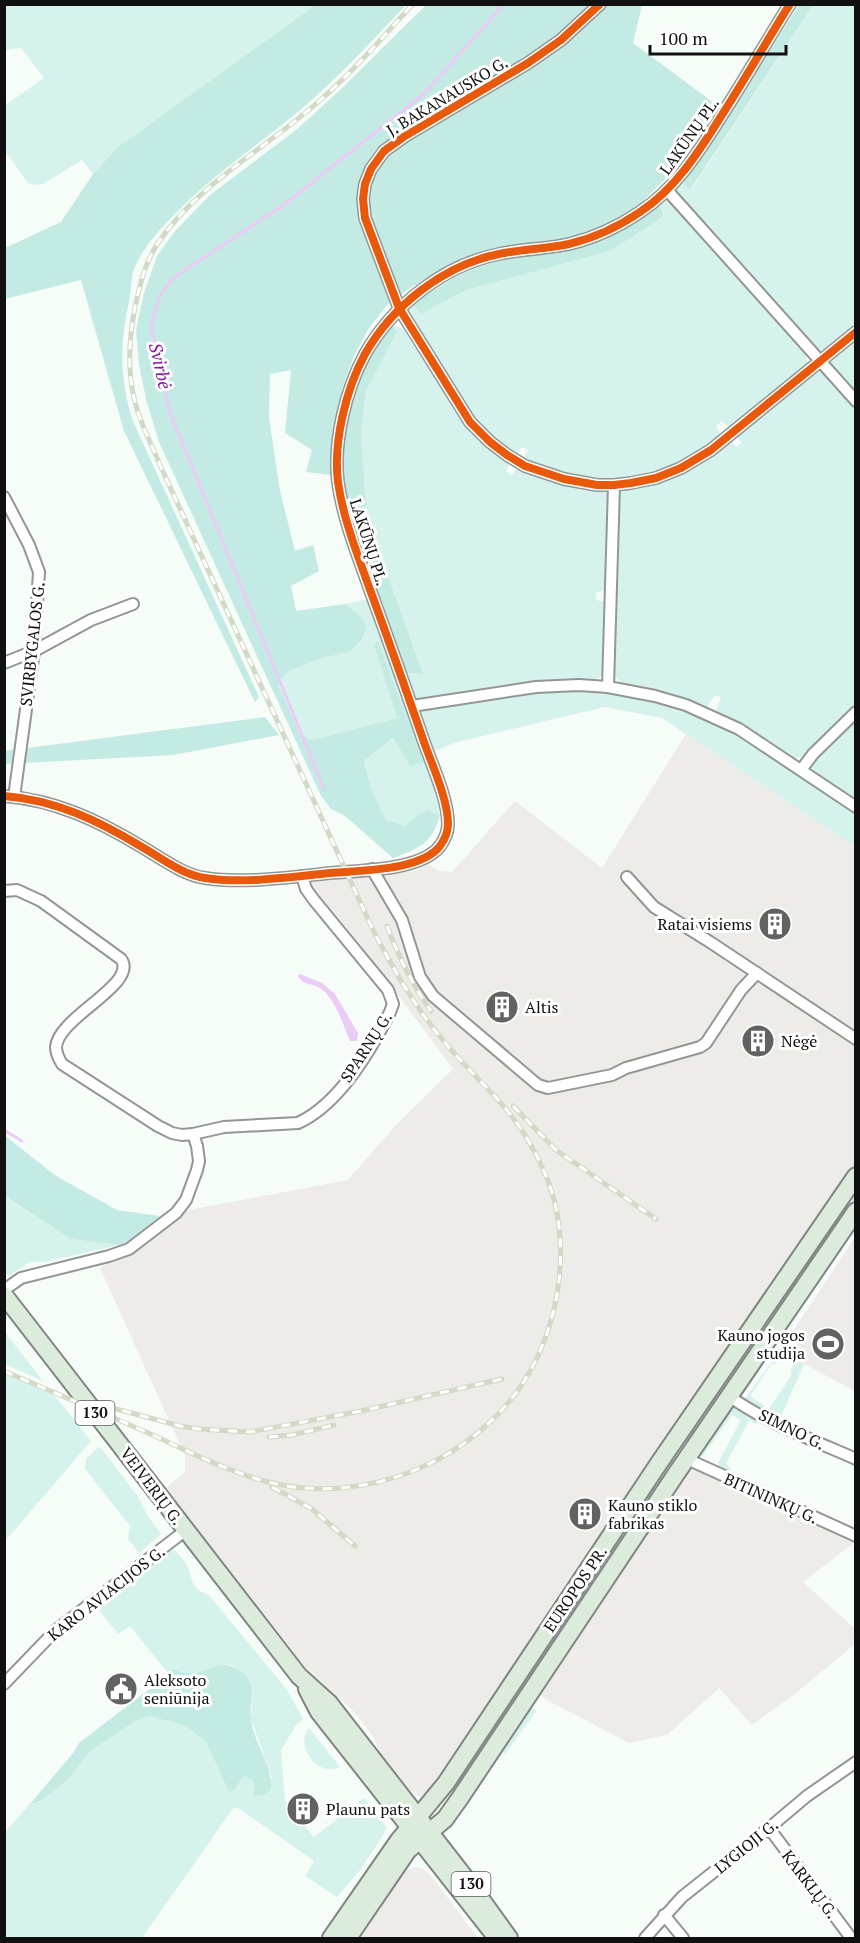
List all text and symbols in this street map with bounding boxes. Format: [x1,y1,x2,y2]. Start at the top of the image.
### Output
scale bar [650,18,786,56]
text: 100 m [659,26,708,50]
street label: J. BAKANAUSKO G. [382,51,512,141]
street label: LAKŪNŲ PL. [654,93,724,179]
water label: Svirbė [144,340,178,391]
street label: LAKŪNŲ PL. [345,496,393,588]
street label: SVIRBYGALOS G. [15,581,49,707]
building icon: Ratai visiems [757,906,793,942]
place label: Ratai visiems [658,913,752,935]
building icon: Altis [484,989,520,1025]
place label: Altis [525,996,558,1018]
street label: SPARNŲ G. [335,1008,397,1086]
building icon: Nėgė [740,1023,776,1059]
place label: Nėgė [781,1030,817,1052]
place label: Kauno jogos studija [718,1324,805,1364]
sports icon: Kauno jogos studija [810,1326,846,1362]
road number: 130 [76,1401,115,1425]
street label: SIMNO G. [755,1404,829,1454]
street label: VEIVERIŲ G. [116,1443,188,1529]
street label: BITININKŲ G. [721,1468,821,1528]
place label: Kauno stiklo fabrikas [608,1494,698,1534]
building icon: Kauno stiklo fabrikas [567,1496,603,1532]
street label: KARO AVIACIJOS G. [43,1540,169,1646]
street label: EUROPOS PR. [538,1542,612,1636]
place label: Aleksoto seniūnija [144,1669,210,1709]
public building icon: Aleksoto seniūnija [103,1671,139,1707]
building icon: Plaunu pats [285,1791,321,1827]
place label: Plaunu pats [326,1798,410,1820]
street label: LYGIOJI G. [710,1814,782,1878]
street label: KARKLŲ G. [777,1845,843,1923]
road number: 130 [452,1872,490,1896]

